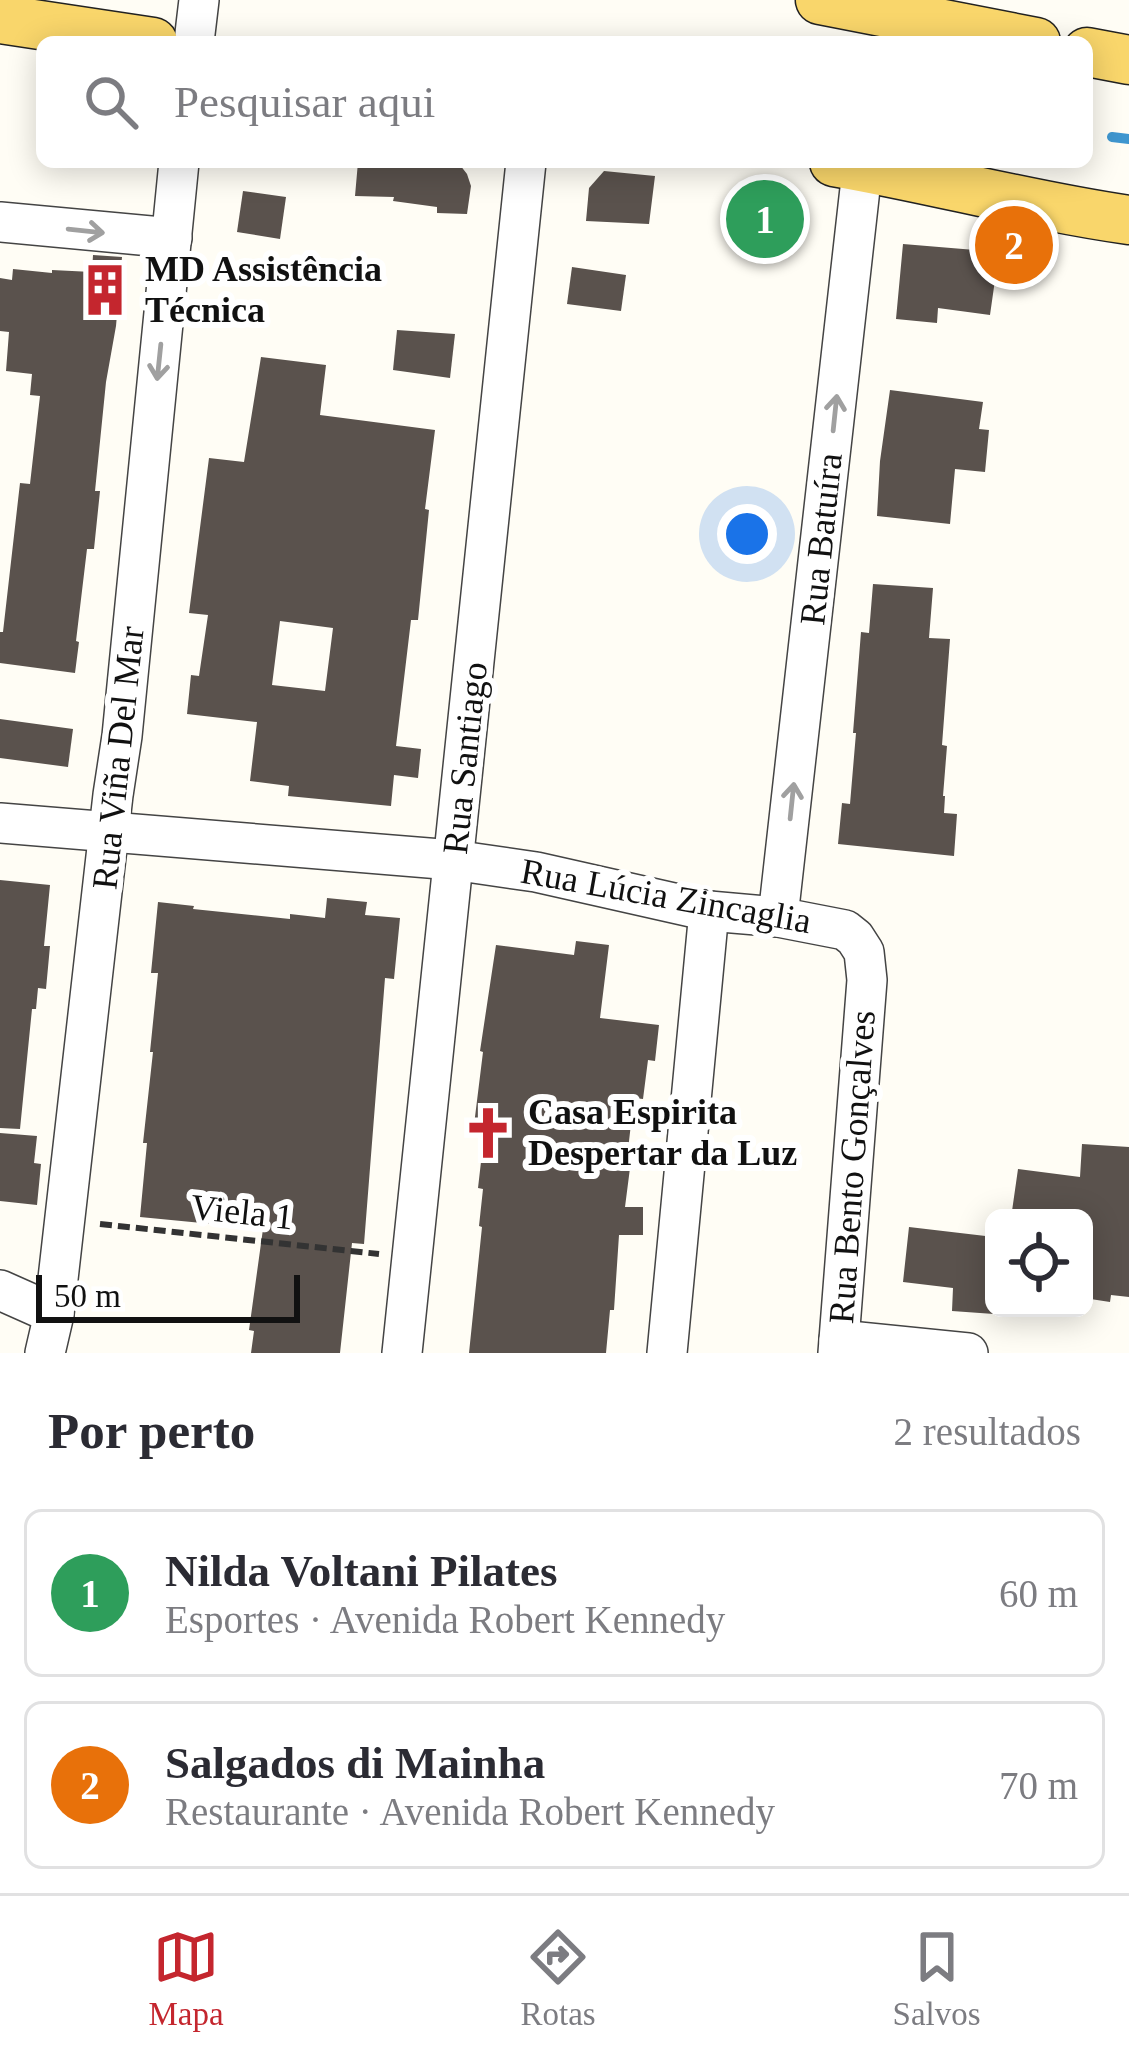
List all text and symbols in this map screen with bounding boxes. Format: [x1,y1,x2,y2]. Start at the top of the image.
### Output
search box [36,36,1093,168]
icon: search [78,69,144,135]
text: Pesquisar aqui [174,77,435,127]
pin: 1 [726,174,804,264]
pin: 2 [975,200,1053,290]
one-way arrow [66,220,105,243]
place label: MD Assistência Técnica [145,249,382,330]
building icon: MD Assistência Técnica [76,261,134,319]
one-way arrow [148,342,170,381]
one-way arrow [824,394,847,433]
street label: Rua Batuíra [792,451,850,627]
your location [717,504,777,564]
street label: Rua Viña Del Mar [84,625,152,891]
street label: Rua Santiago [435,660,495,856]
one-way arrow [781,782,803,821]
street label: Rua Lúcia Zincaglia [518,851,814,941]
street label: Rua Bento Gonçalves [821,1009,883,1325]
place label: Casa Espirita Despertar da Luz [528,1092,797,1173]
church icon: Casa Espirita Despertar da Luz [459,1104,517,1162]
street label: Viela 1 [189,1187,295,1237]
map controls [985,1209,1093,1317]
button: locate [985,1209,1093,1317]
scale bar [36,1269,300,1322]
text: 50 m [54,1278,121,1314]
text: Por perto [48,1403,255,1459]
text: 2 resultados [894,1410,1081,1453]
text: Nilda Voltani Pilates [165,1546,558,1596]
text: 1 [80,1572,100,1615]
text: 60 m [999,1572,1078,1615]
text: Esportes · Avenida Robert Kennedy [165,1598,725,1641]
text: Salgados di Mainha [165,1738,545,1788]
text: 2 [80,1764,100,1807]
text: 70 m [999,1764,1078,1807]
text: Restaurante · Avenida Robert Kennedy [165,1790,775,1833]
tab: Mapa [148,1924,224,2033]
tab: Rotas [520,1924,596,2033]
tab: Salvos [893,1924,981,2033]

